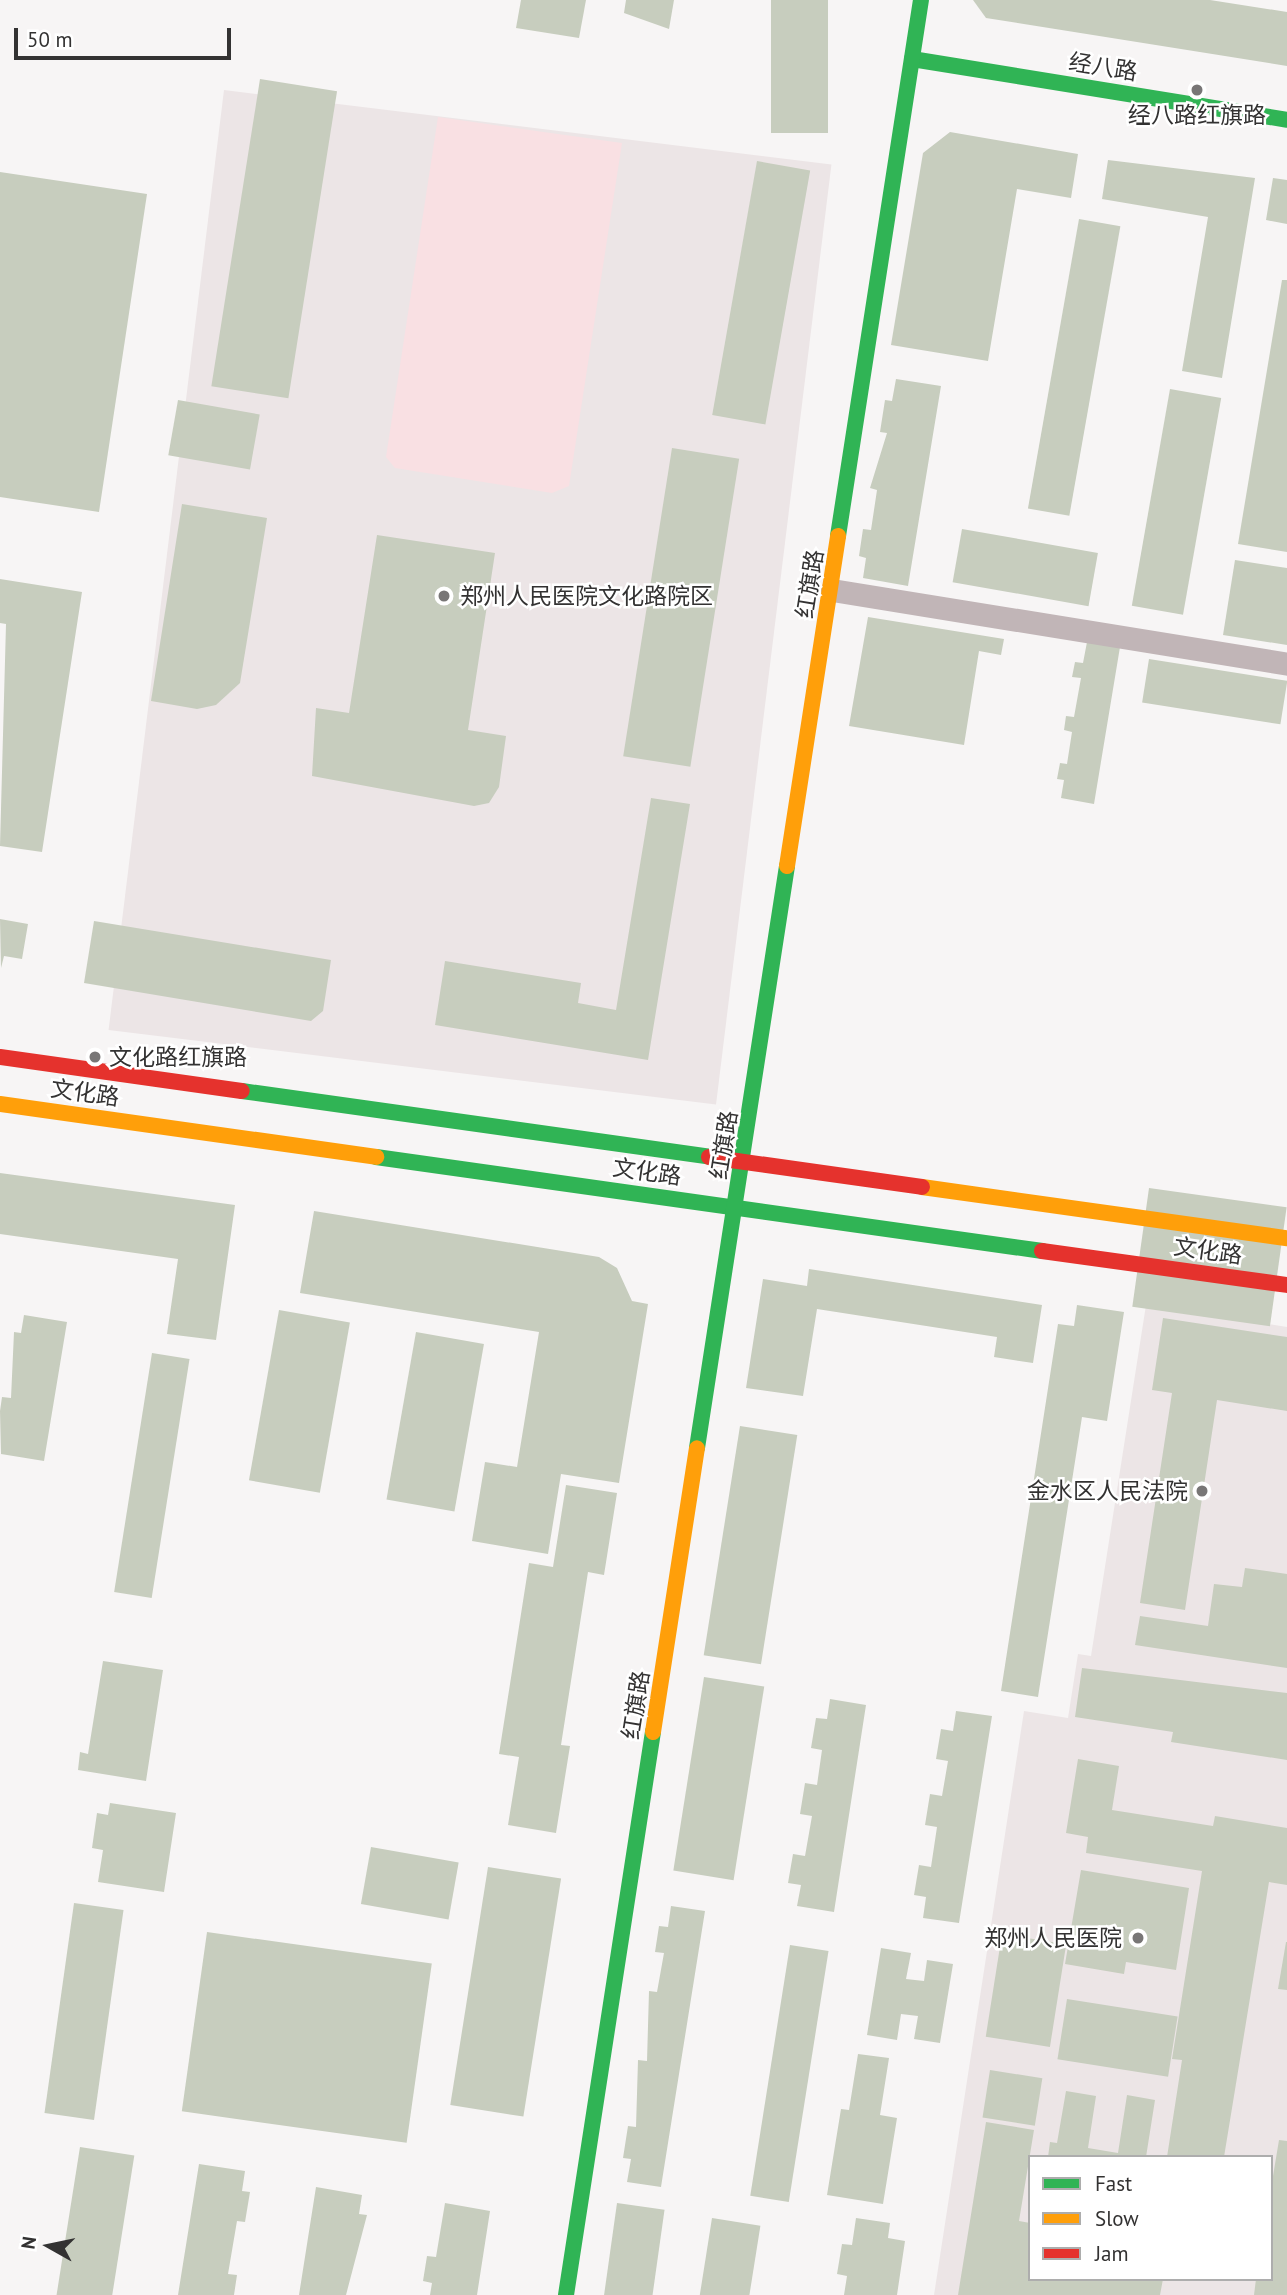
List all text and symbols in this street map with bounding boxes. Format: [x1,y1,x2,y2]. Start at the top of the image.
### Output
scale bar [18,14,234,58]
text: 50 m [27,26,73,53]
street label: 经八路 [1067,48,1139,86]
marker: 经八路红旗路 [1189,82,1205,98]
place label: 经八路红旗路 [1128,101,1266,129]
street label: 红旗路 [791,548,829,620]
place label: 郑州人民医院文化路院区 [460,582,713,610]
marker: 郑州人民医院文化路院区 [434,586,454,606]
place label: 文化路红旗路 [109,1043,247,1071]
marker: 文化路红旗路 [87,1049,103,1065]
street label: 文化路 [49,1075,121,1111]
street label: 红旗路 [705,1109,743,1181]
street label: 文化路 [611,1154,683,1190]
street label: 文化路 [1172,1233,1244,1269]
place label: 金水区人民法院 [1027,1477,1188,1505]
marker: 金水区人民法院 [1194,1483,1210,1499]
street label: 红旗路 [617,1669,655,1741]
place label: 郑州人民医院 [984,1924,1122,1952]
marker: 郑州人民医院 [1128,1928,1148,1948]
legend [1028,2155,1273,2281]
text: Fast [1095,2170,1132,2197]
text: Slow [1095,2205,1139,2232]
north arrow [14,2211,84,2281]
text: N [15,2235,41,2251]
text: Jam [1095,2240,1129,2267]

